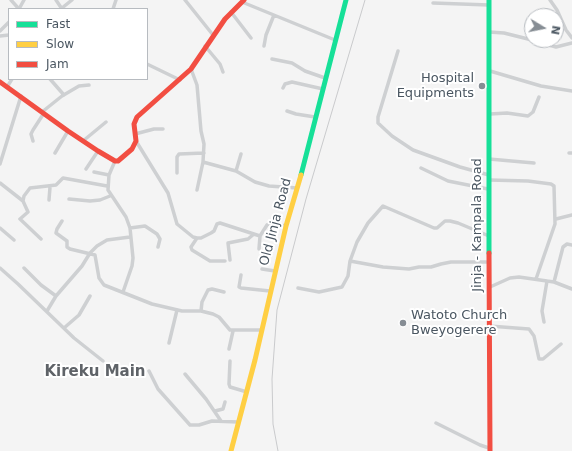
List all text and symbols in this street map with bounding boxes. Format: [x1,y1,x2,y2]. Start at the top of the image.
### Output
legend [8,8,148,80]
north arrow [524,8,564,48]
text: Fast [46,17,70,31]
text: N [548,24,563,36]
text: Slow [46,37,74,51]
text: Jam [46,57,69,71]
place label: Hospital Equipments [397,71,474,102]
marker: Hospital Equipments [477,81,487,91]
street label: Jinja - Kampala Road [470,158,486,292]
street label: Old Jinja Road [257,176,295,268]
place label: Watoto Church Bweyogerere [411,308,507,339]
marker: Watoto Church Bweyogerere [398,318,408,328]
district label: Kireku Main [44,363,146,381]

